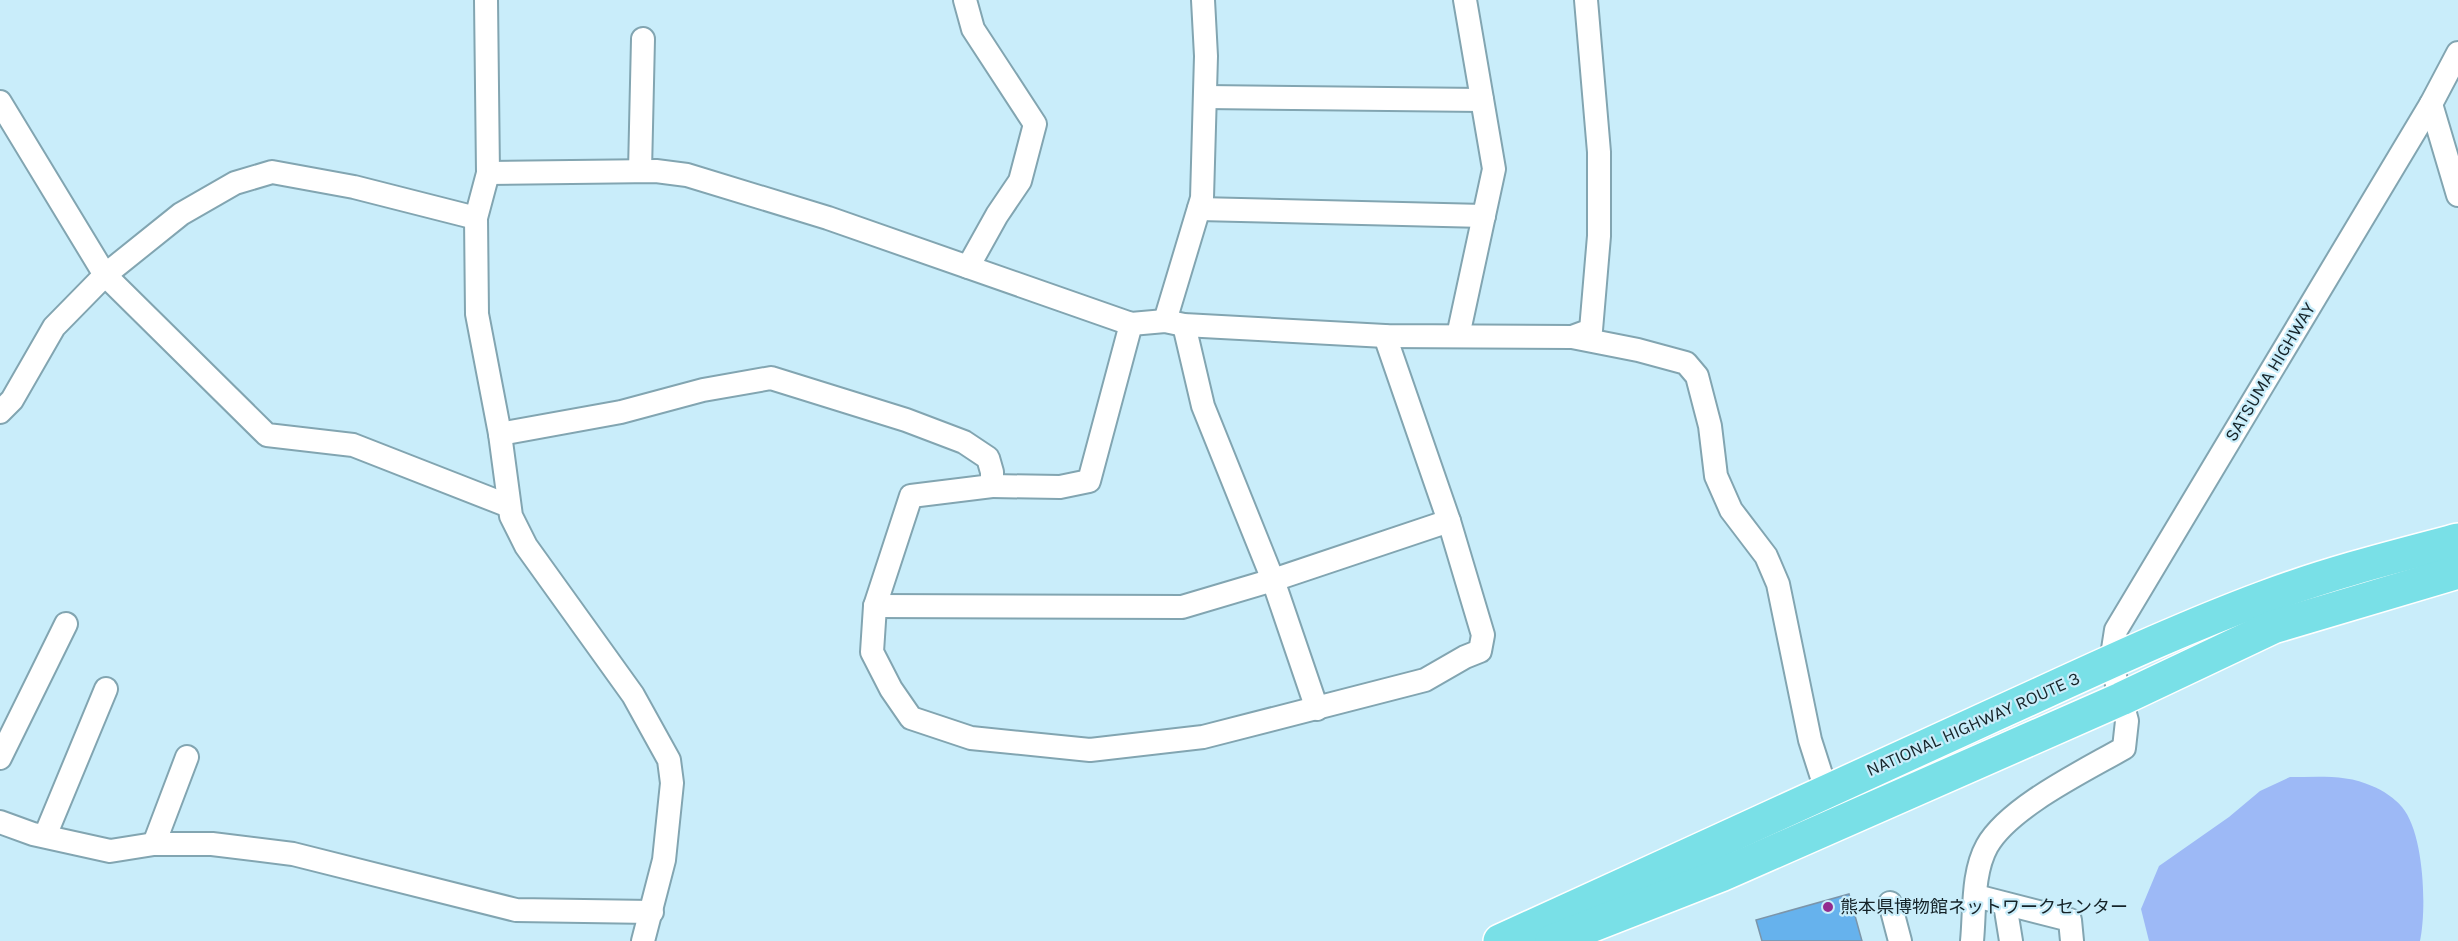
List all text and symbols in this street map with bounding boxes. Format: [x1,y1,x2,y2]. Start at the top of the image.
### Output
street label: SATSUMA HIGHWAY [2220,299,2320,445]
street label: NATIONAL HIGHWAY ROUTE 3 [1863,667,2083,781]
place label: 熊本県博物館ネットワークセンター [1840,896,2128,918]
marker: 熊本県博物館ネットワークセンター [1821,900,1835,914]

